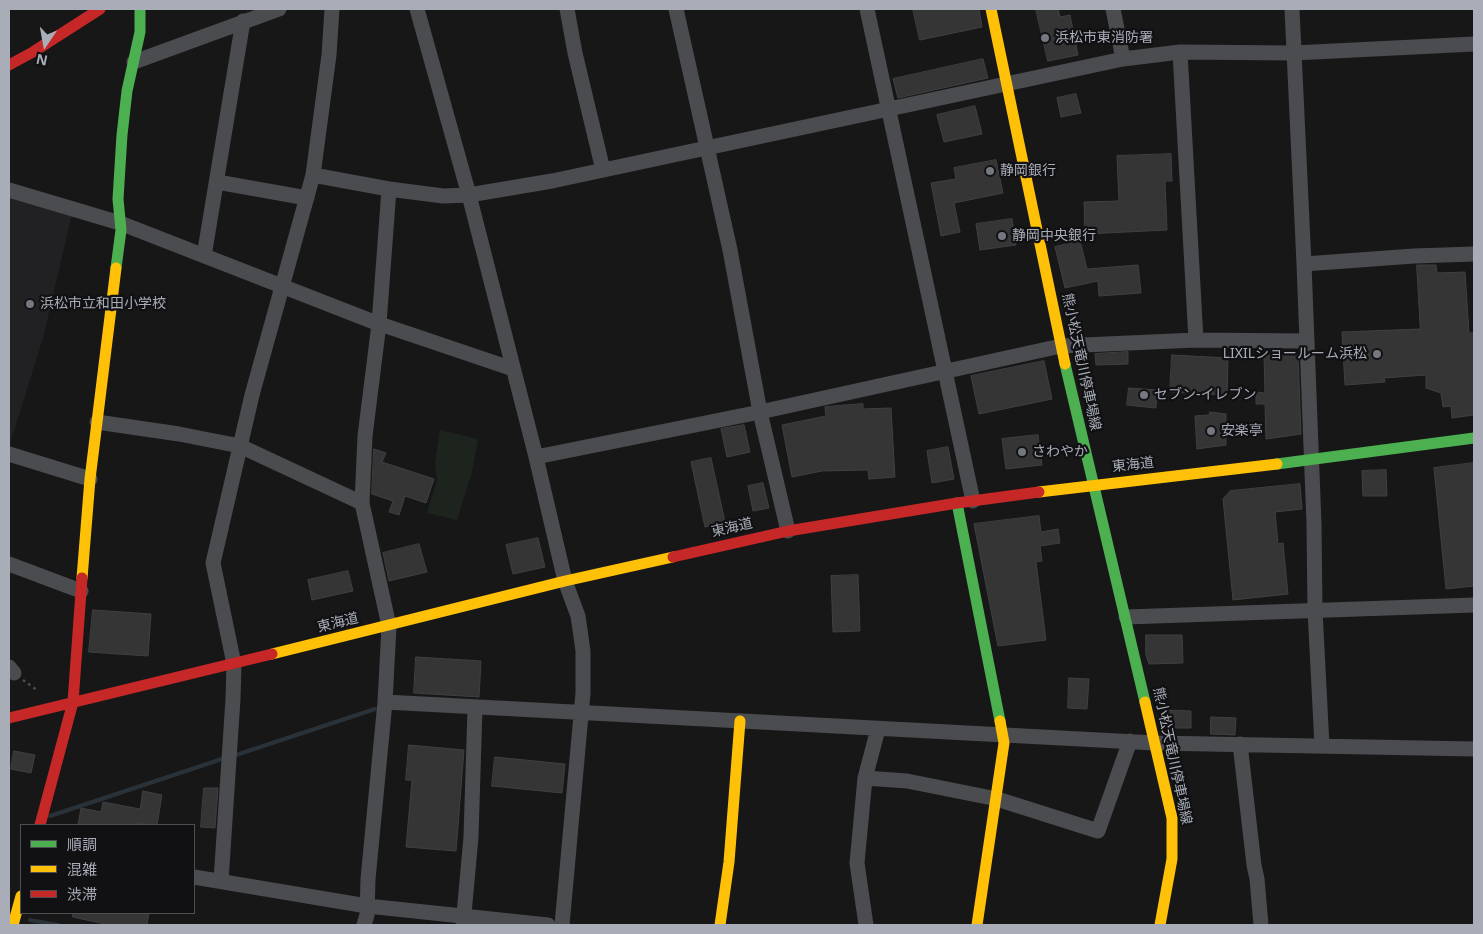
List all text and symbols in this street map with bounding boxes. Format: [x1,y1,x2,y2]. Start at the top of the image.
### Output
north arrow [20,20,70,70]
place label: 浜松市東消防署 [1055,30,1153,46]
marker: 浜松市東消防署 [1039,32,1051,44]
text: N [34,50,49,71]
place label: 静岡銀行 [1000,163,1056,179]
marker: 静岡銀行 [984,165,996,177]
place label: 静岡中央銀行 [1012,228,1096,244]
marker: 静岡中央銀行 [996,230,1008,242]
street label: 熊小松天竜川停車場線 [1058,292,1104,432]
place label: 浜松市立和田小学校 [40,296,166,312]
marker: 浜松市立和田小学校 [24,298,36,310]
place label: LIXILショールーム浜松 [1223,346,1367,362]
marker: LIXILショールーム浜松 [1371,348,1383,360]
place label: セブン-イレブン [1154,387,1257,403]
marker: セブン-イレブン [1138,389,1150,401]
place label: 安楽亭 [1221,423,1263,439]
marker: 安楽亭 [1205,425,1217,437]
place label: さわやか [1032,444,1088,460]
marker: さわやか [1016,446,1028,458]
street label: 東海道 [1111,454,1155,476]
street label: 東海道 [710,515,754,541]
street label: 東海道 [316,610,360,636]
street label: 熊小松天竜川停車場線 [1149,686,1195,826]
legend [20,824,195,914]
text: 順調 [67,834,97,854]
text: 混雑 [67,859,97,879]
text: 渋滞 [67,884,97,904]

